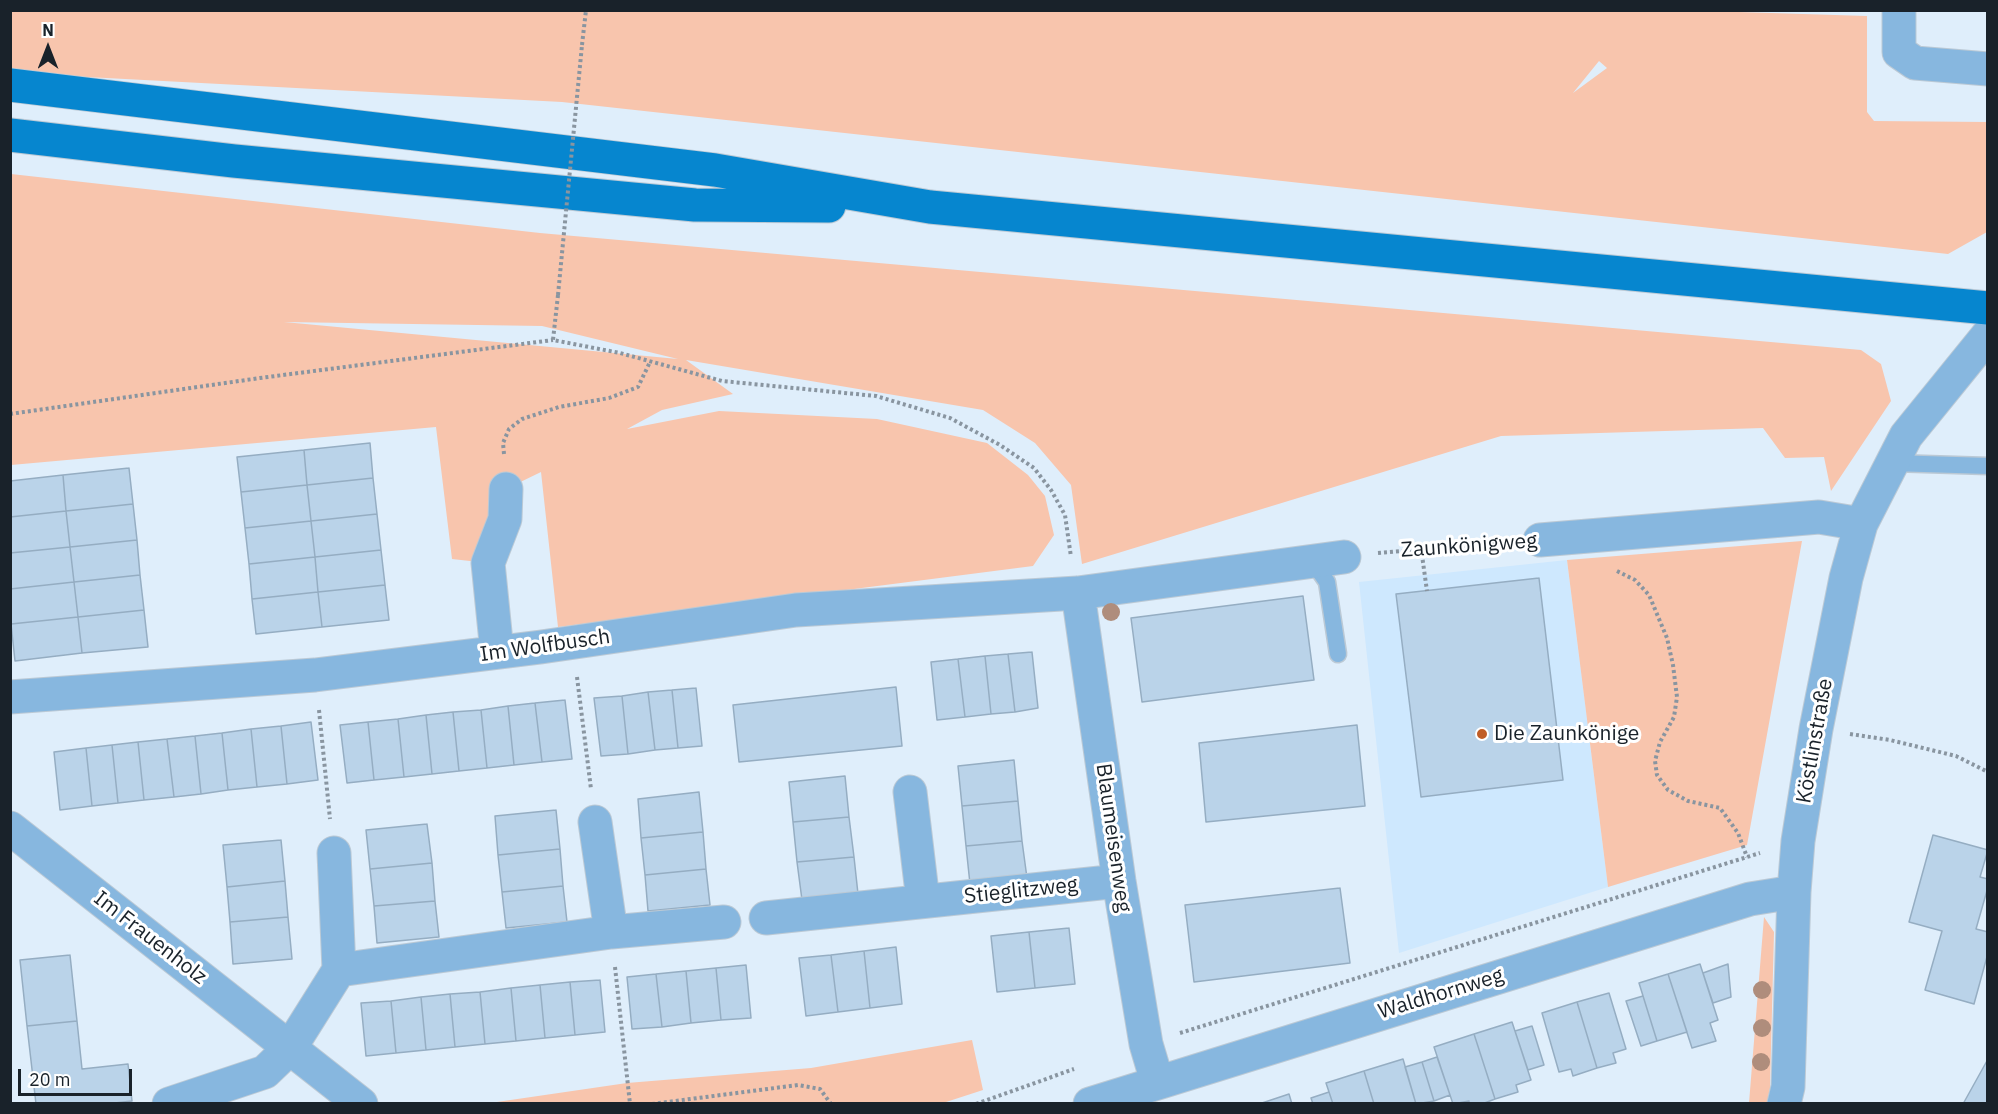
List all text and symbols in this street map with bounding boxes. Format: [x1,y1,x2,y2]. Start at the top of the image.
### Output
north arrow [18,18,78,78]
text: N [42,20,54,40]
street label: Zaunkönigweg [1400,529,1538,563]
street label: Im Wolfbusch [478,624,612,668]
street label: Köstlinstraße [1792,677,1838,805]
place label: Die Zaunkönige [1494,721,1639,747]
marker: Die Zaunkönige [1475,727,1489,741]
street label: Blaumeisenweg [1090,762,1136,914]
street label: Stieglitzweg [963,873,1079,909]
street label: Im Frauenholz [89,886,211,990]
street label: Waldhornweg [1375,963,1507,1025]
scale bar [21,1057,135,1095]
text: 20 m [29,1068,71,1091]

